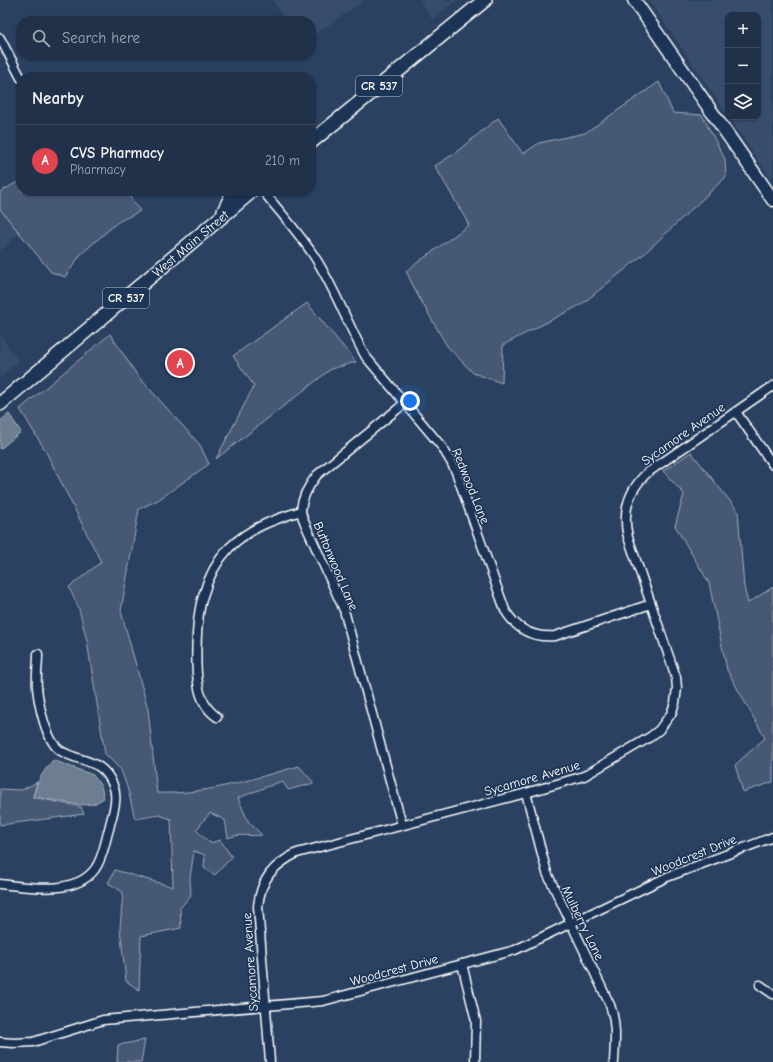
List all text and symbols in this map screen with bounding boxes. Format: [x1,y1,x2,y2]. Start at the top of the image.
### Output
map controls [725,12,761,120]
button: + [725,12,761,48]
search box [16,16,316,60]
icon: search [30,27,52,49]
text: Search here [62,29,140,47]
button: − [725,48,761,84]
road number: CR 537 [356,76,402,96]
button: layers [725,84,761,120]
text: Nearby [32,89,83,108]
text: CVS Pharmacy [70,144,164,162]
text: A [41,153,49,168]
text: 210 m [265,153,300,168]
text: Pharmacy [70,162,126,177]
street label: West Main Street [149,206,232,280]
road number: CR 537 [103,288,149,308]
pin: A [167,348,193,378]
your location [400,391,420,411]
street label: Sycamore Avenue [638,399,728,468]
street label: Redwood Lane [449,446,493,526]
street label: Buttonwood Lane [311,519,362,613]
street label: Sycamore Avenue [482,757,582,799]
street label: Woodcrest Drive [649,831,739,879]
street label: Mulberry Lane [558,883,608,963]
street label: Sycamore Avenue [239,912,261,1012]
street label: Woodcrest Drive [348,951,440,989]

